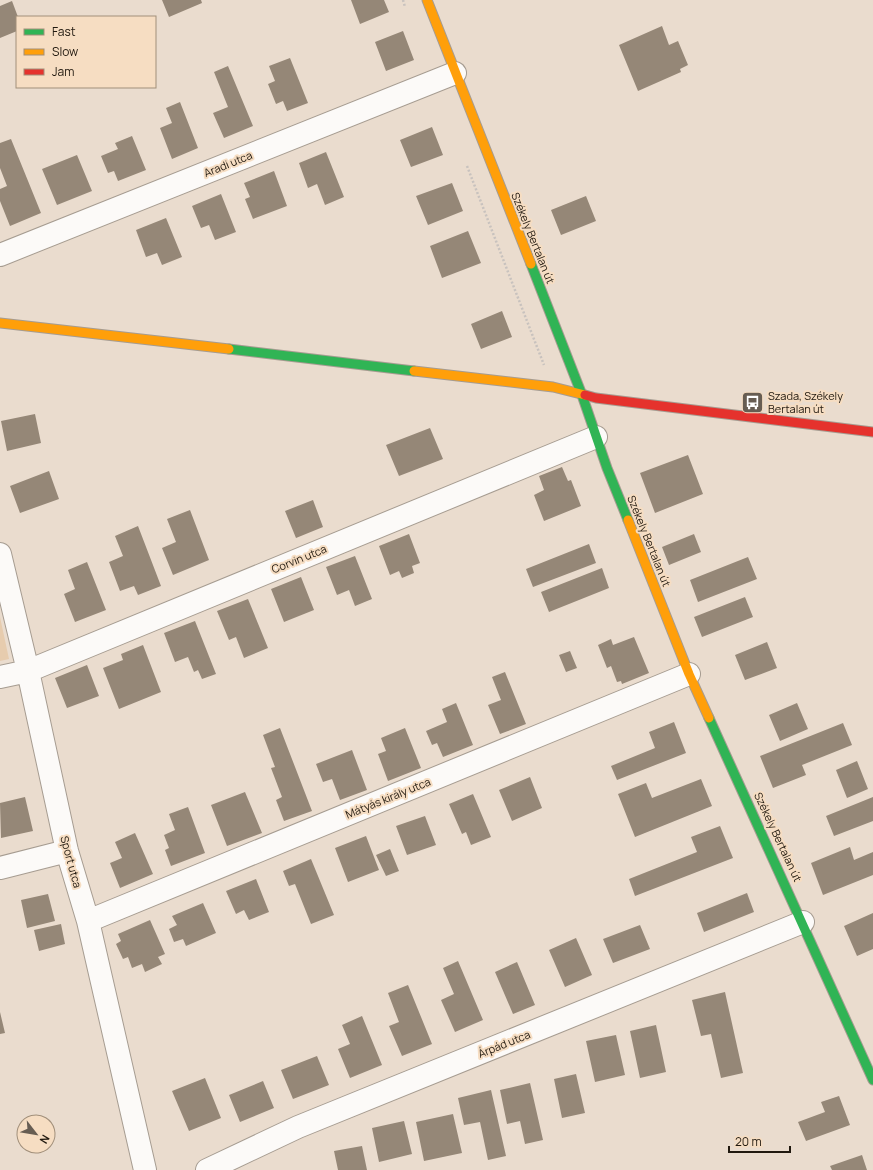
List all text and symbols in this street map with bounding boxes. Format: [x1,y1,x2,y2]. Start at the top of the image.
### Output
legend [16,16,156,88]
text: Fast [52,23,76,40]
text: Slow [52,43,78,60]
text: Jam [52,63,74,80]
street label: Aradi utca [201,147,254,180]
street label: Székely Bertalan út [508,190,559,286]
place label: Szada, Székely Bertalan út [768,388,843,416]
bus stop icon: Szada, Székely Bertalan út [740,389,766,415]
street label: Székely Bertalan út [624,493,675,589]
street label: Corvin utca [269,541,329,576]
street label: Mátyás király utca [343,774,433,821]
street label: Székely Bertalan út [751,790,806,884]
street label: Sport utca [57,834,86,890]
street label: Árpád utca [475,1026,532,1061]
north arrow [16,1114,56,1154]
scale bar [729,1128,790,1154]
text: N [36,1132,53,1147]
text: 20 m [735,1133,762,1150]

